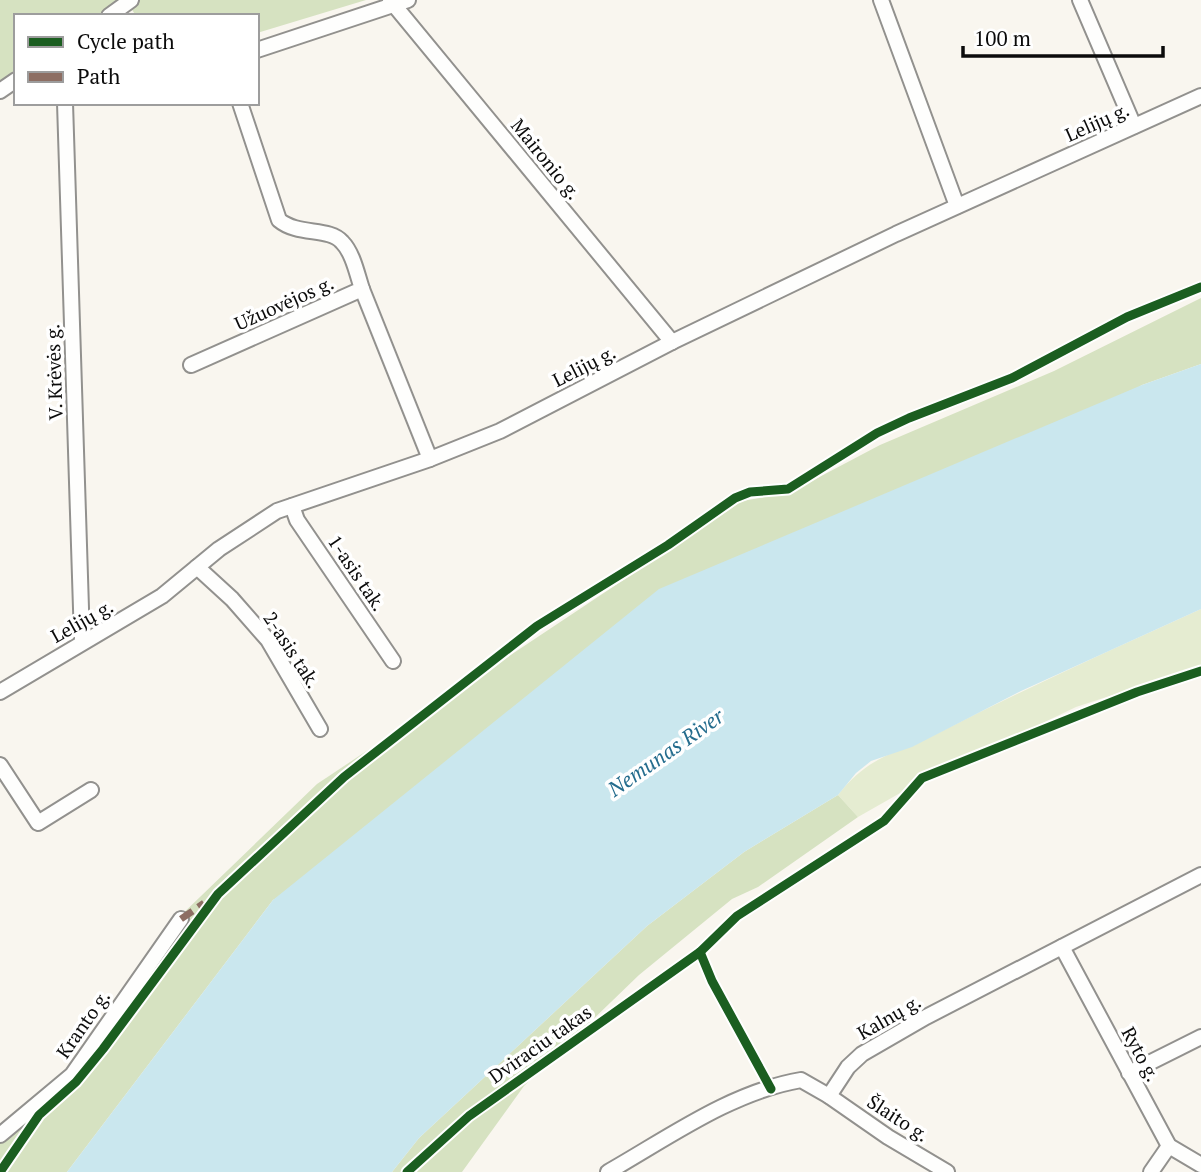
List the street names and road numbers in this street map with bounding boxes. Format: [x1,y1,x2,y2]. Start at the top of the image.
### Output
street label: Lelijų g. [1061,96,1133,147]
street label: Maironio g. [506,113,587,204]
street label: Užuovėjos g. [230,270,337,336]
street label: V. Krėvės g. [39,323,68,421]
street label: Lelijų g. [548,339,620,392]
street label: 1-asis tak. [323,530,392,616]
street label: Lelijų g. [46,593,117,648]
street label: 2-asis tak. [258,607,326,693]
street label: Kranto g. [50,985,115,1063]
street label: Kalnų g. [852,988,925,1045]
street label: Dviraciu takas [483,999,596,1088]
street label: Ryto g. [1117,1022,1166,1085]
street label: Šlaito g. [863,1088,934,1147]

